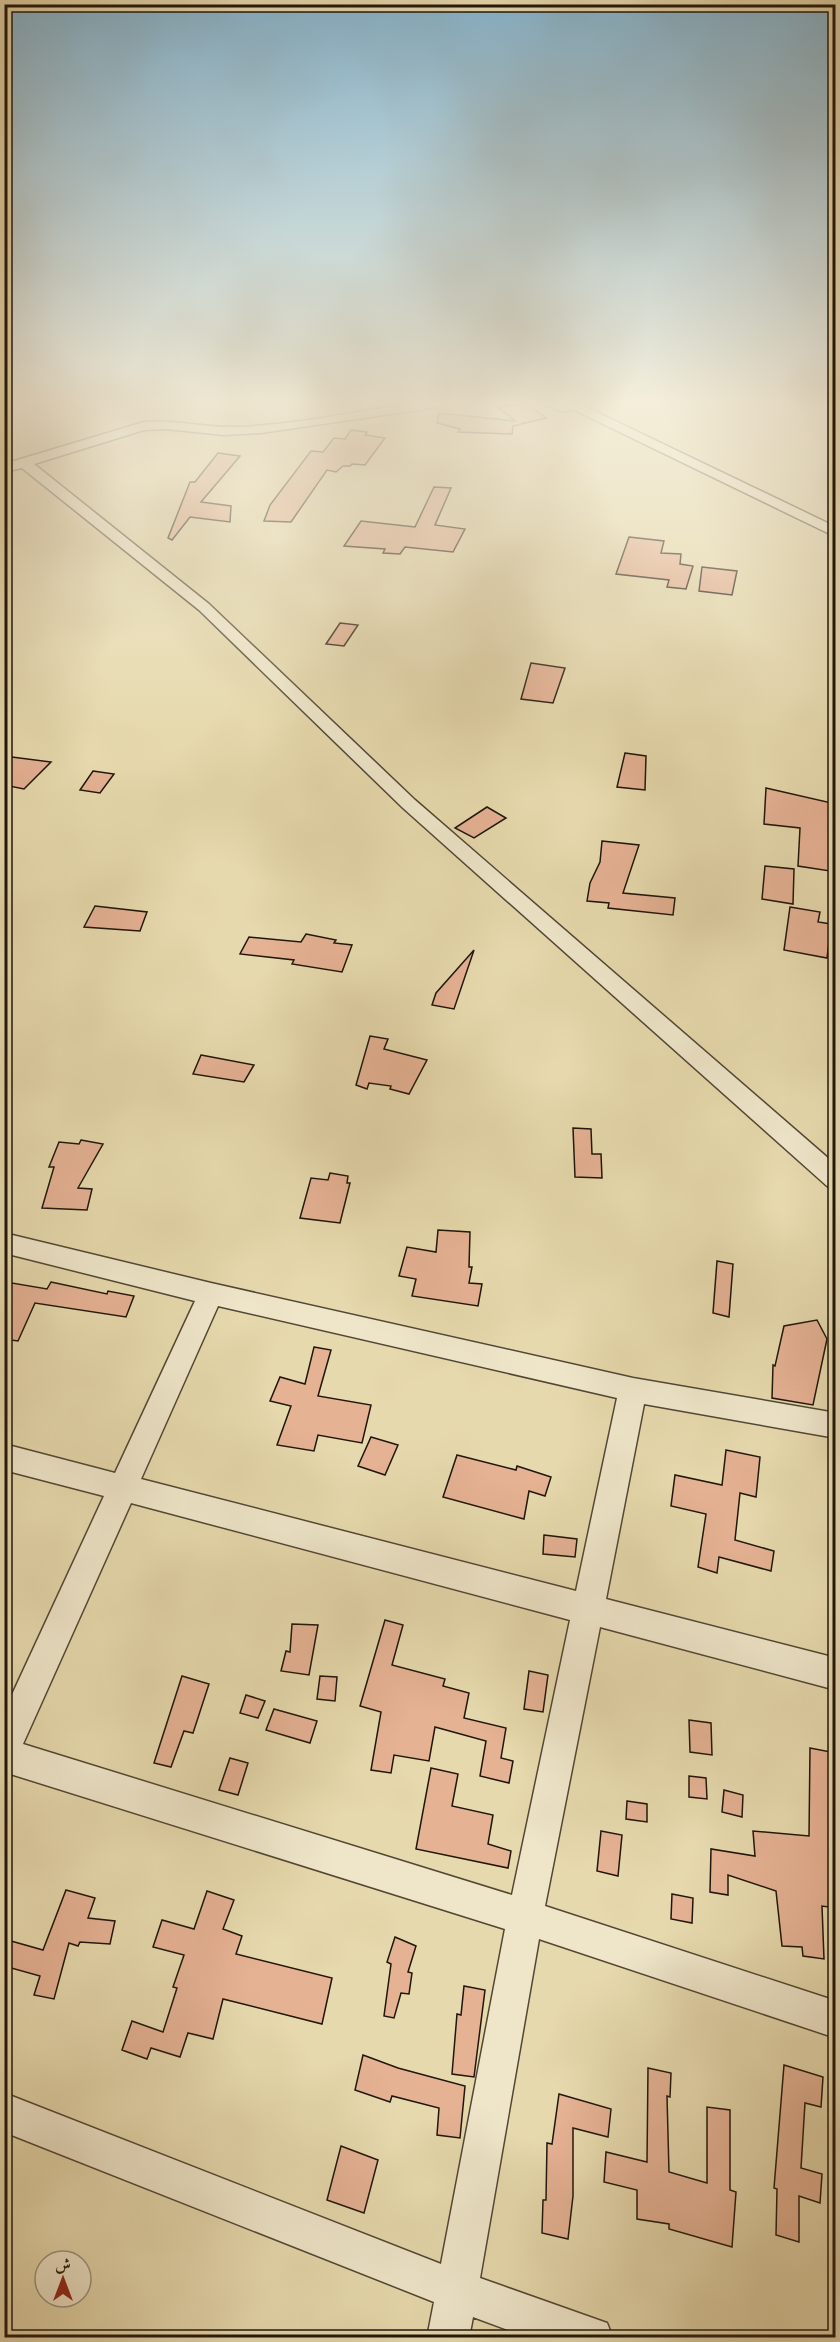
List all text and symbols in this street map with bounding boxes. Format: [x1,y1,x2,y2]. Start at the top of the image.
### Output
north arrow [33,2249,93,2309]
text: ش [55,2254,71,2276]

